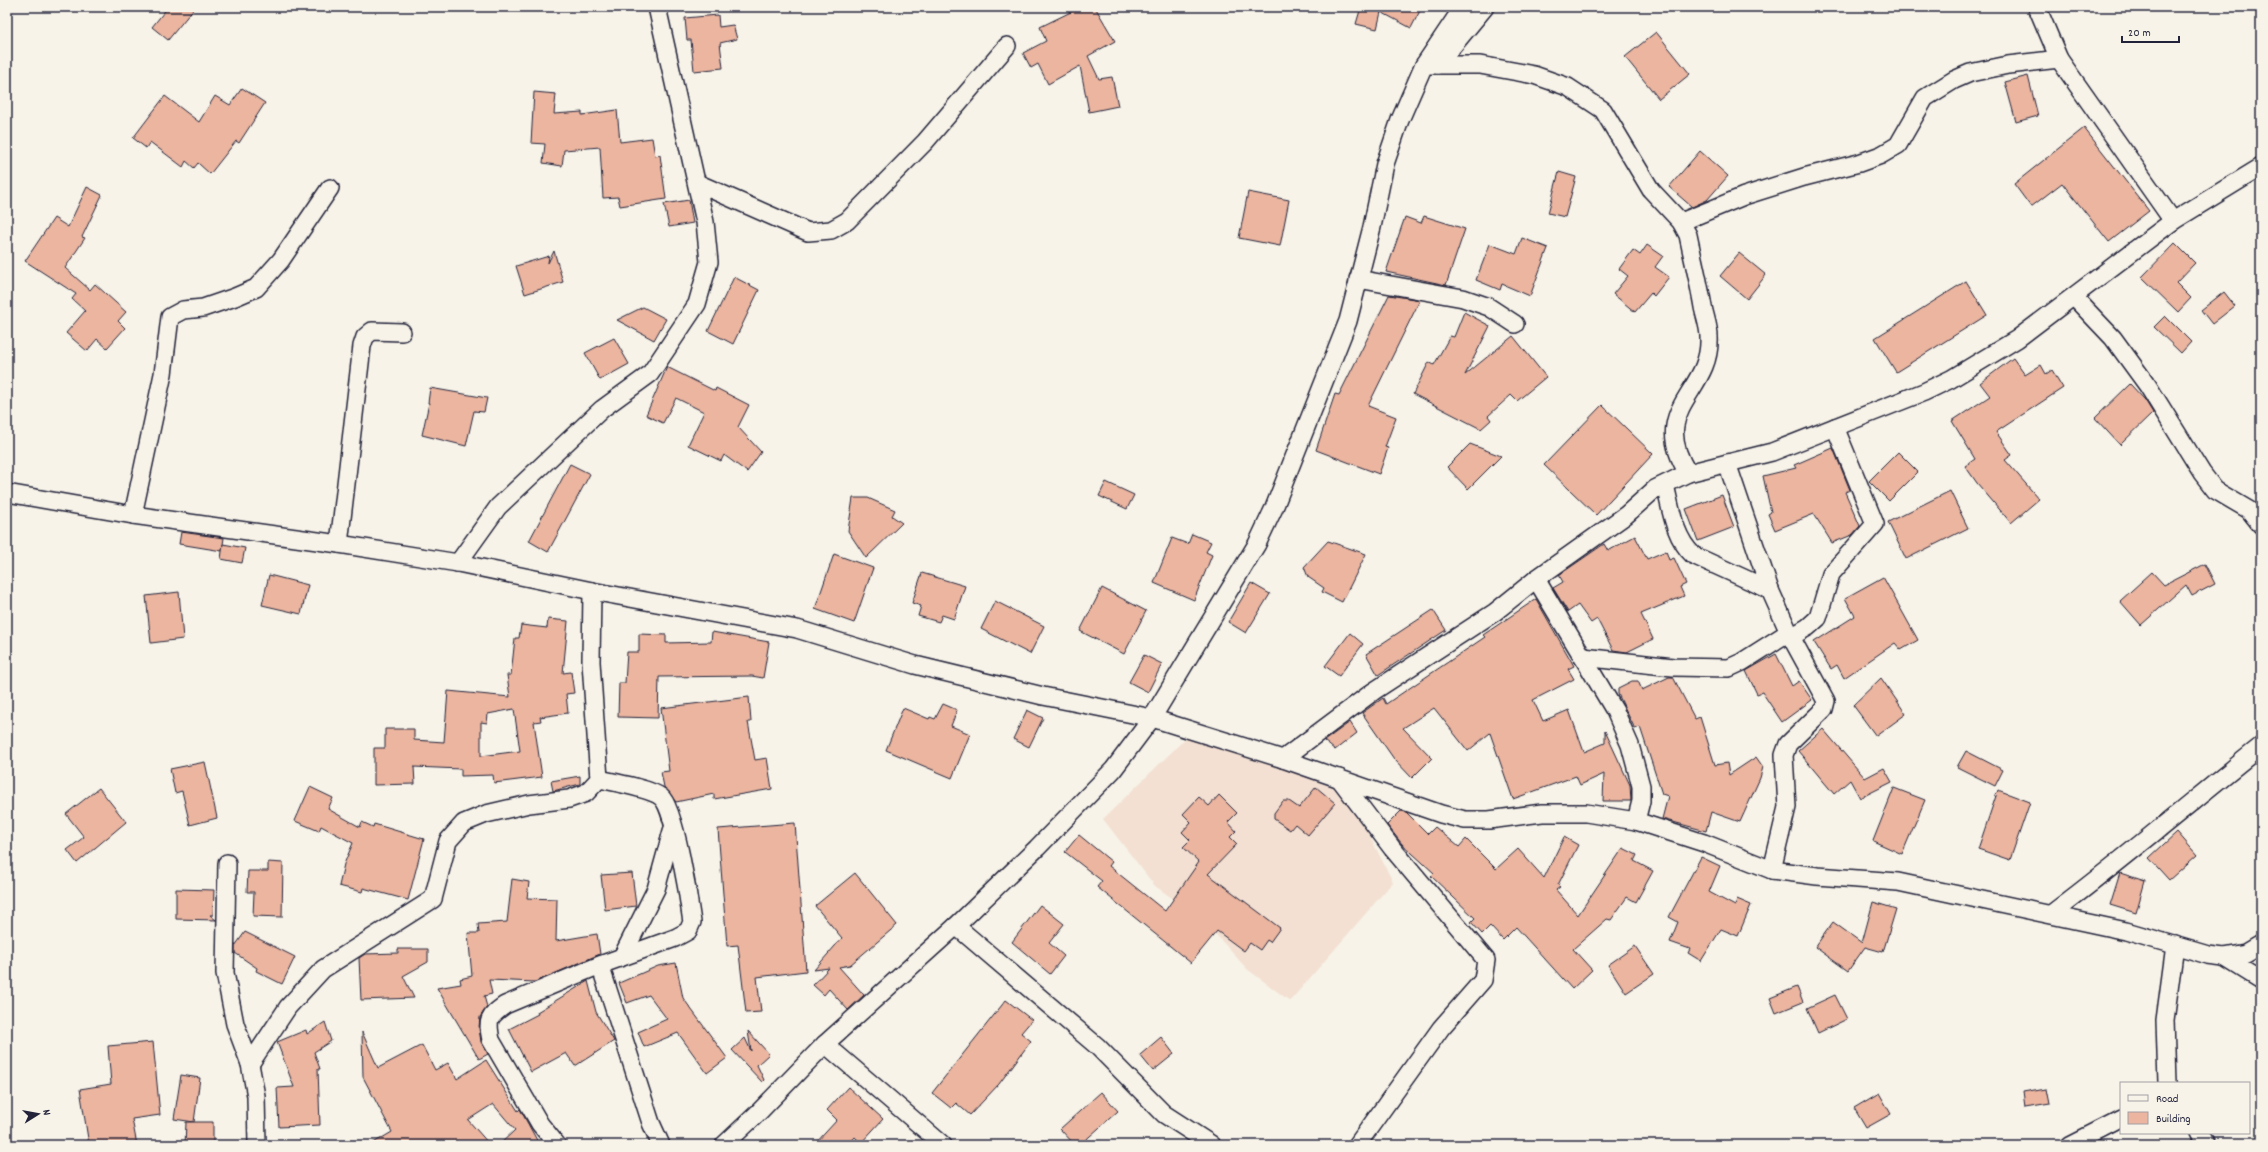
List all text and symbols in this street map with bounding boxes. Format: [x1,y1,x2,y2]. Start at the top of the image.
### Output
scale bar [2122,18,2179,44]
text: 20 m [2128,25,2151,42]
legend [2120,1082,2250,1134]
text: Road [2156,1091,2178,1108]
north arrow [18,1094,58,1134]
text: N [37,1108,54,1117]
text: Building [2156,1111,2191,1128]

